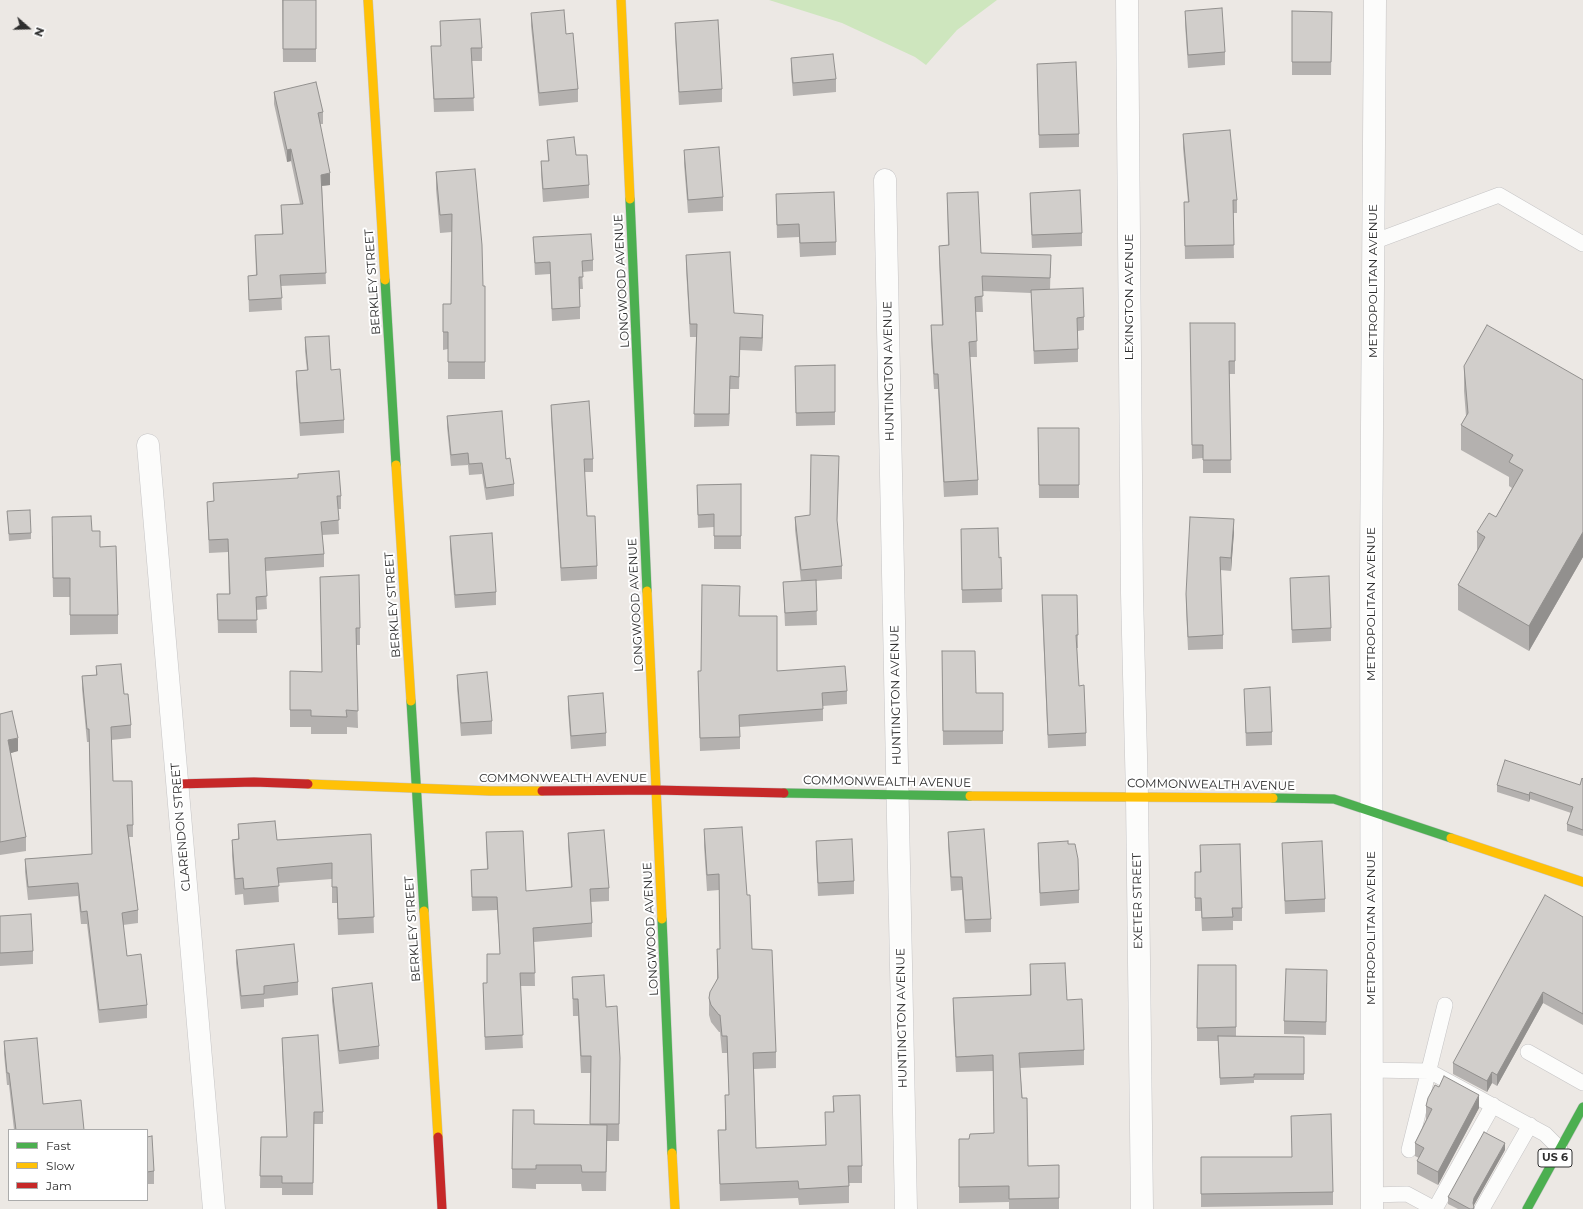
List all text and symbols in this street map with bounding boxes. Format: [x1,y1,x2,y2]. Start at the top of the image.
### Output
north arrow [8,8,48,48]
text: N [31,26,47,39]
street label: METROPOLITAN AVENUE [1366,204,1380,358]
street label: LONGWOOD AVENUE [611,214,633,348]
street label: BERKLEY STREET [362,229,384,335]
street label: LEXINGTON AVENUE [1122,234,1136,360]
street label: HUNTINGTON AVENUE [881,301,897,441]
street label: METROPOLITAN AVENUE [1364,527,1378,681]
street label: LONGWOOD AVENUE [625,538,647,672]
street label: BERKLEY STREET [382,552,404,658]
street label: HUNTINGTON AVENUE [888,625,904,765]
street label: CLARENDON STREET [168,762,194,892]
street label: COMMONWEALTH AVENUE [479,771,647,785]
street label: COMMONWEALTH AVENUE [803,773,971,791]
street label: COMMONWEALTH AVENUE [1127,776,1295,794]
street label: METROPOLITAN AVENUE [1364,851,1378,1005]
street label: EXETER STREET [1130,853,1146,949]
street label: LONGWOOD AVENUE [640,862,662,996]
street label: BERKLEY STREET [402,876,424,982]
street label: HUNTINGTON AVENUE [894,948,910,1088]
legend [8,1129,148,1201]
text: Fast [46,1138,71,1153]
road number: US 6 [1538,1149,1572,1167]
text: Slow [46,1158,75,1173]
text: Jam [46,1178,72,1193]

